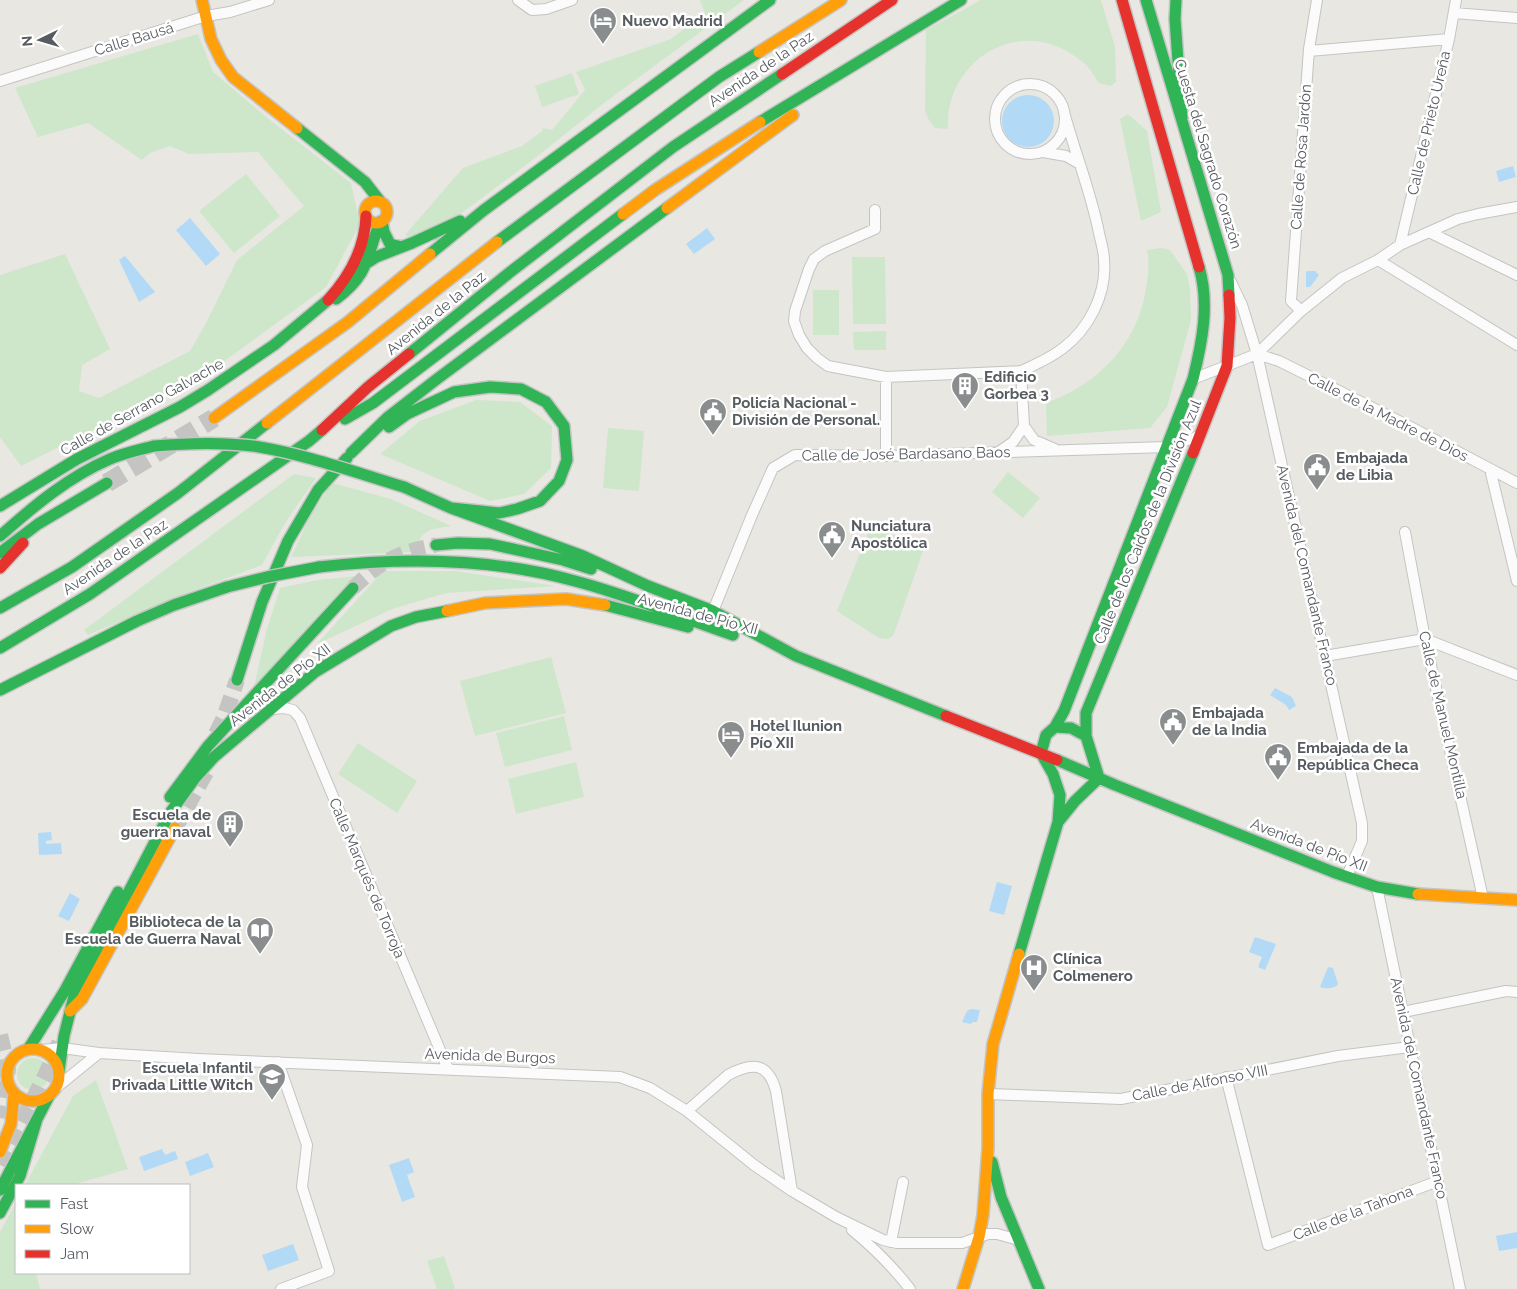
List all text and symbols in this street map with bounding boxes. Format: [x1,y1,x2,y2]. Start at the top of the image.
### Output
hotel icon: Nuevo Madrid [588,6,618,45]
place label: Nuevo Madrid [622,12,723,30]
north arrow [15,15,65,65]
street label: Calle Bausá [92,18,176,60]
street label: Avenida de la Paz [705,27,817,111]
text: N [19,35,35,47]
street label: Calle de Prieto Ureña [1404,49,1454,197]
street label: Cuesta del Sagrado Corazón [1171,57,1245,251]
street label: Calle de Rosa Jardón [1287,84,1315,230]
street label: Avenida de la Paz [383,267,489,359]
street label: Calle de Serrano Galvache [57,354,227,459]
place label: Edificio Gorbea 3 [984,368,1049,403]
street label: Calle de la Madre de Dios [1305,369,1471,465]
building icon: Edificio Gorbea 3 [950,371,980,410]
place label: Policía Nacional - División de Personal. [732,394,880,429]
street label: Calle de los Caídos de la División Azul [1091,396,1206,647]
public building icon: Policía Nacional - División de Personal. [698,397,728,436]
street label: Calle de José Bardasano Baos [802,443,1010,465]
place label: Embajada de Libia [1336,449,1408,484]
public building icon: Embajada de Libia [1302,452,1332,491]
street label: Avenida del Comandante Franco [1273,463,1341,687]
street label: Avenida de la Paz [59,515,171,599]
place label: Nunciatura Apostólica [851,517,931,552]
public building icon: Nunciatura Apostólica [817,520,847,559]
street label: Avenida de Pío XII [636,589,760,639]
street label: Calle de Manuel Montilla [1415,629,1471,801]
street label: Avenida de Pío XII [226,640,334,730]
place label: Embajada de la India [1192,704,1267,739]
public building icon: Embajada de la India [1158,707,1188,746]
place label: Hotel Ilunion Pío XII [750,717,842,752]
hotel icon: Hotel Ilunion Pío XII [716,720,746,759]
place label: Embajada de la República Checa [1297,739,1419,774]
public building icon: Embajada de la República Checa [1263,742,1293,781]
street label: Calle Marqués de Torroja [325,795,409,961]
place label: Escuela de guerra naval [121,806,211,841]
building icon: Escuela de guerra naval [215,809,245,848]
street label: Avenida de Pío XII [1248,814,1370,876]
place label: Biblioteca de la Escuela de Guerra Naval [65,913,241,948]
library icon: Biblioteca de la Escuela de Guerra Naval [245,916,275,955]
place label: Clínica Colmenero [1053,950,1133,985]
hospital icon: Clínica Colmenero [1019,953,1049,992]
street label: Avenida del Comandante Franco [1387,975,1451,1201]
street label: Avenida de Burgos [424,1045,556,1067]
place label: Escuela Infantil Privada Little Witch [112,1059,253,1094]
street label: Calle de Alfonso VIII [1130,1061,1270,1105]
school or university icon: Escuela Infantil Privada Little Witch [257,1062,287,1101]
street label: Calle de la Tahona [1290,1182,1416,1244]
legend [15,1184,190,1274]
text: Fast [60,1195,88,1213]
text: Slow [60,1220,94,1238]
text: Jam [60,1245,89,1263]

